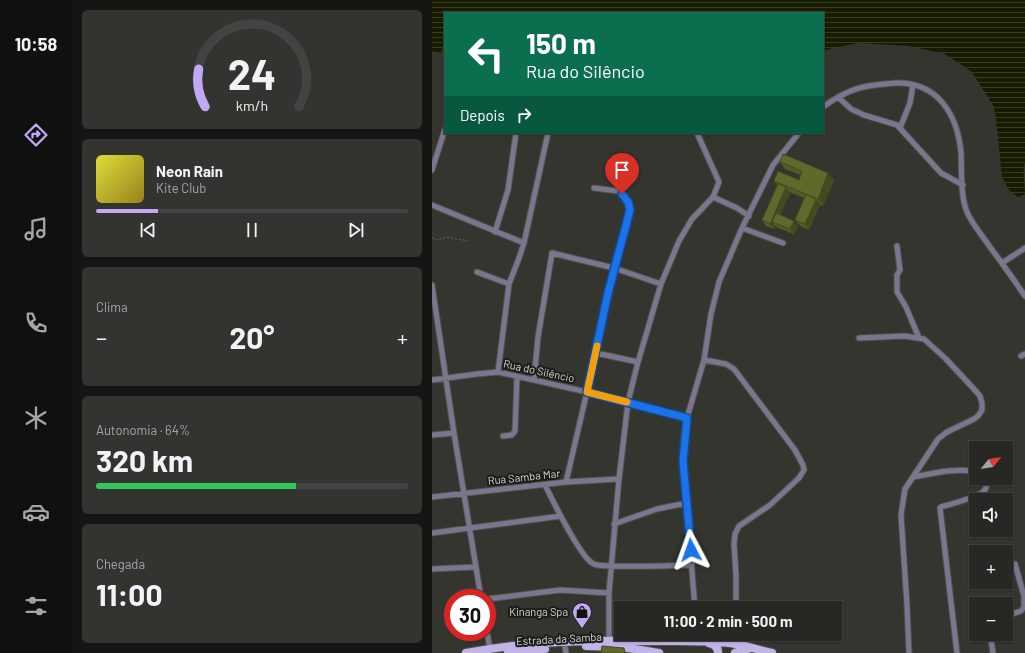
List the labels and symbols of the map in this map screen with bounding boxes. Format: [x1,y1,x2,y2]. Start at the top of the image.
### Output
pin [605,153,639,194]
street label: Rua do Silêncio [502,357,576,384]
north arrow [969,441,1013,485]
street label: Rua Samba Mar [487,466,561,487]
position arrow [670,529,712,571]
speed limit sign: 30 [444,589,496,641]
shop icon: Kinanga Spa [571,601,593,629]
place label: Kinanga Spa [509,605,568,618]
street label: Estrada da Samba [516,630,602,647]

